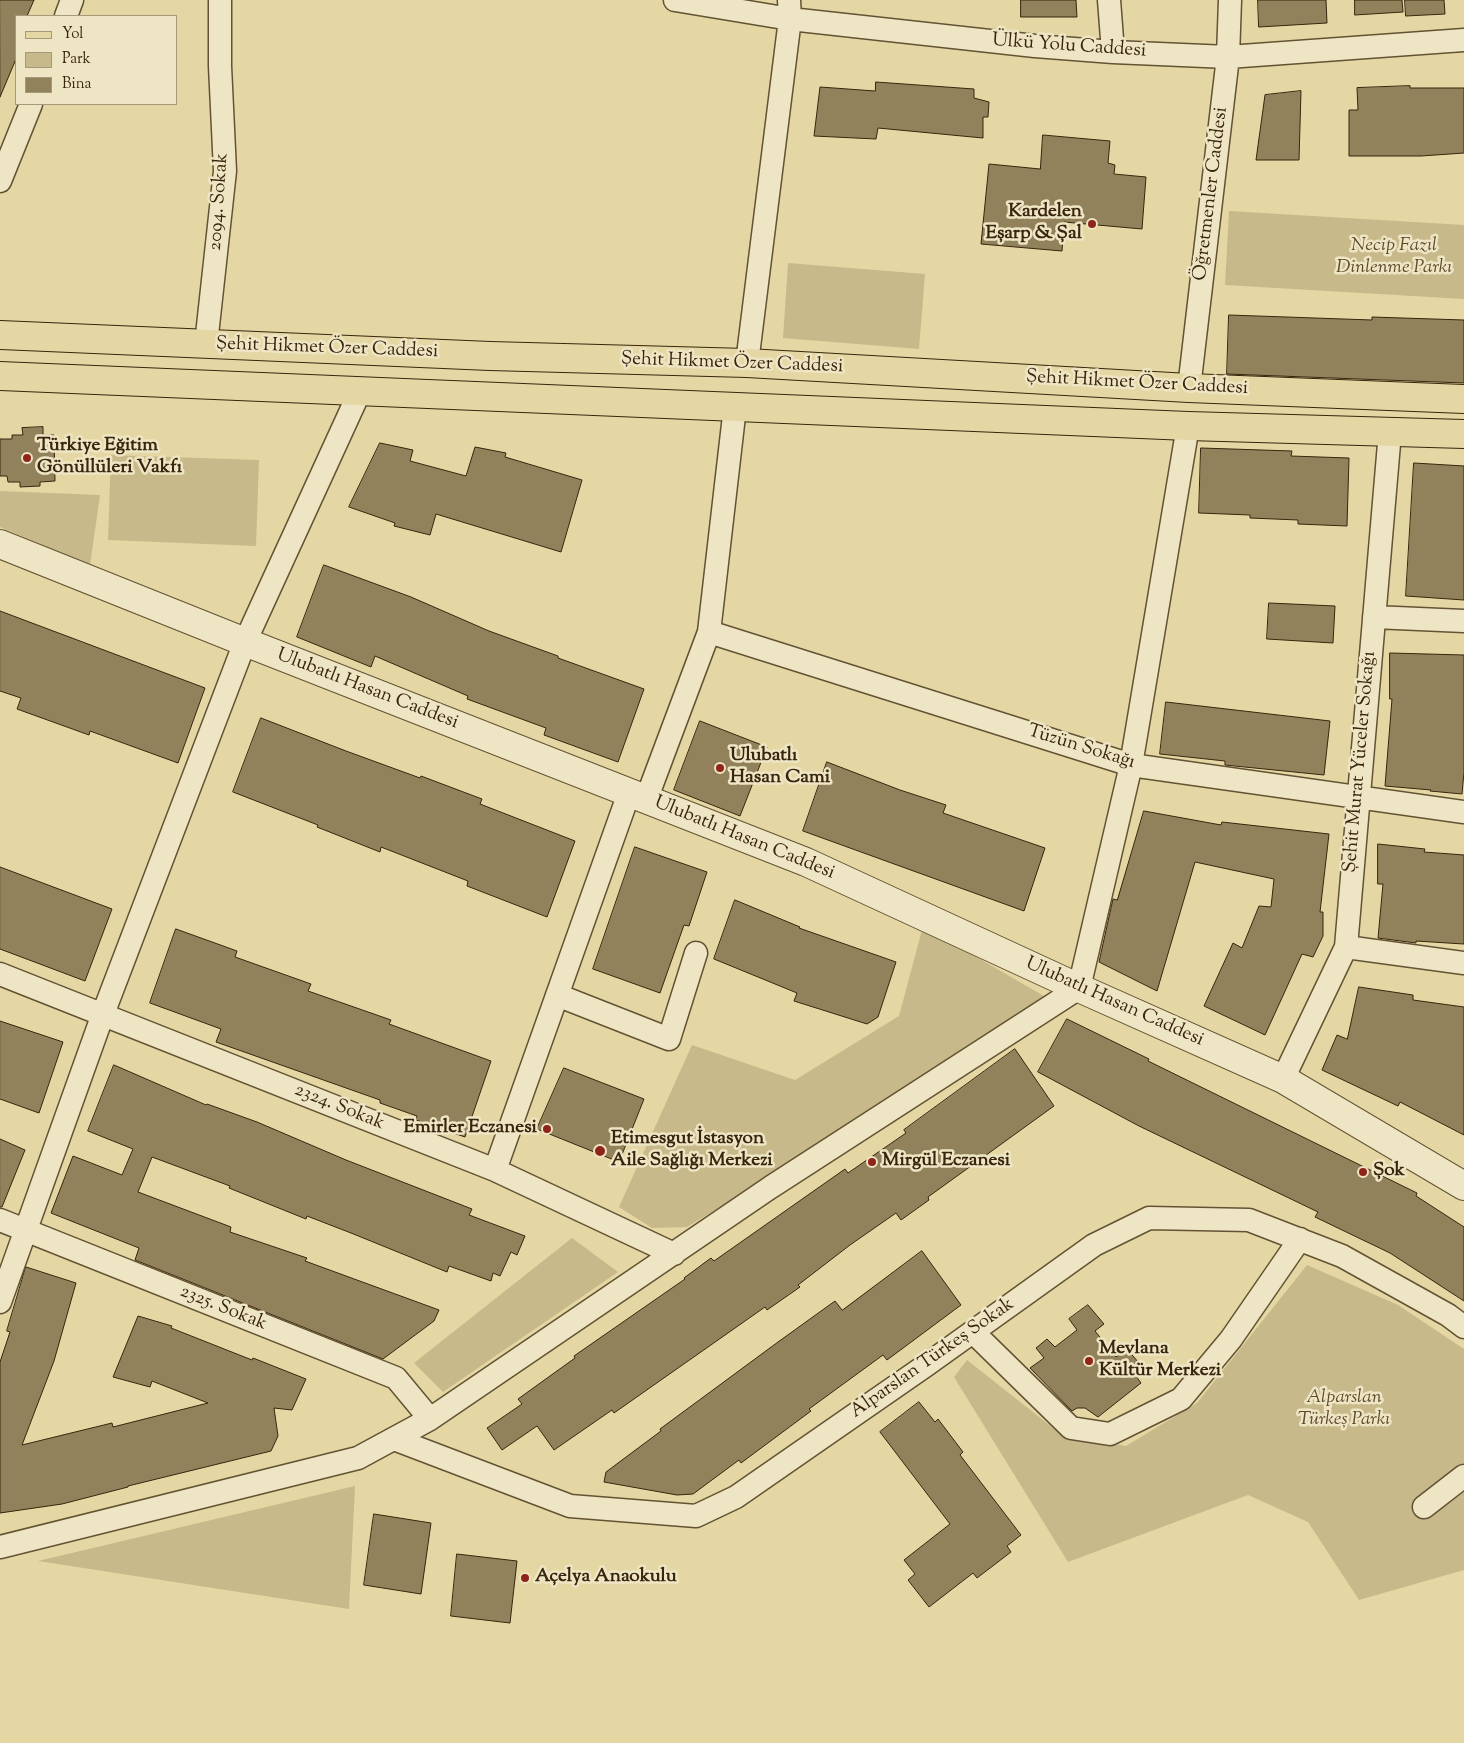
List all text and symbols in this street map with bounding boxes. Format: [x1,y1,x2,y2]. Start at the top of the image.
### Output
legend [15,15,178,105]
text: Yol [62,24,84,45]
street label: Ülkü Yolu Caddesi [991,30,1147,64]
text: Park [62,49,91,70]
text: Bina [62,74,92,95]
street label: Öğretmenler Caddesi [1190,106,1234,282]
street label: 2094. Sokak [205,152,235,252]
place label: Kardelen Eşarp & Şal [985,202,1082,246]
marker: Kardelen Eşarp & Şal [1086,218,1098,230]
park label: Necip Fazıl Dinlenme Parkı [1336,236,1452,280]
street label: Şehit Hikmet Özer Caddesi [215,334,439,364]
street label: Şehit Hikmet Özer Caddesi [620,349,844,379]
street label: Şehit Hikmet Özer Caddesi [1025,367,1249,401]
place label: Türkiye Eğitim Gönüllüleri Vakfı [37,436,182,480]
marker: Türkiye Eğitim Gönüllüleri Vakfı [21,452,33,464]
street label: Ulubatlı Hasan Caddesi [273,645,461,735]
street label: Şehit Murat Yüceler Sokağı [1340,650,1382,874]
street label: Tüzün Sokağı [1025,721,1137,775]
place label: Ulubatlı Hasan Cami [730,746,830,790]
marker: Ulubatlı Hasan Cami [714,762,726,774]
street label: Ulubatlı Hasan Caddesi [650,792,838,886]
street label: Ulubatlı Hasan Caddesi [1021,953,1207,1053]
street label: 2324. Sokak [291,1080,387,1136]
place label: Emirler Eczanesi [404,1118,537,1140]
marker: Emirler Eczanesi [541,1123,553,1135]
place label: Etimesgut İstasyon Aile Sağlığı Merkezi [611,1129,773,1173]
marker: Etimesgut İstasyon Aile Sağlığı Merkezi [593,1144,607,1158]
place label: Mirgül Eczanesi [882,1151,1010,1173]
marker: Mirgül Eczanesi [866,1156,878,1168]
place label: Şok [1373,1161,1405,1183]
marker: Şok [1357,1166,1369,1178]
street label: 2325. Sokak [176,1281,270,1337]
street label: Alparslan Türkeş Sokak [847,1294,1019,1424]
place label: Mevlana Kültür Merkezi [1099,1339,1221,1383]
marker: Mevlana Kültür Merkezi [1083,1355,1095,1367]
park label: Alparslan Türkeş Parkı [1298,1388,1390,1432]
place label: Açelya Anaokulu [535,1567,677,1589]
marker: Açelya Anaokulu [519,1572,531,1584]

